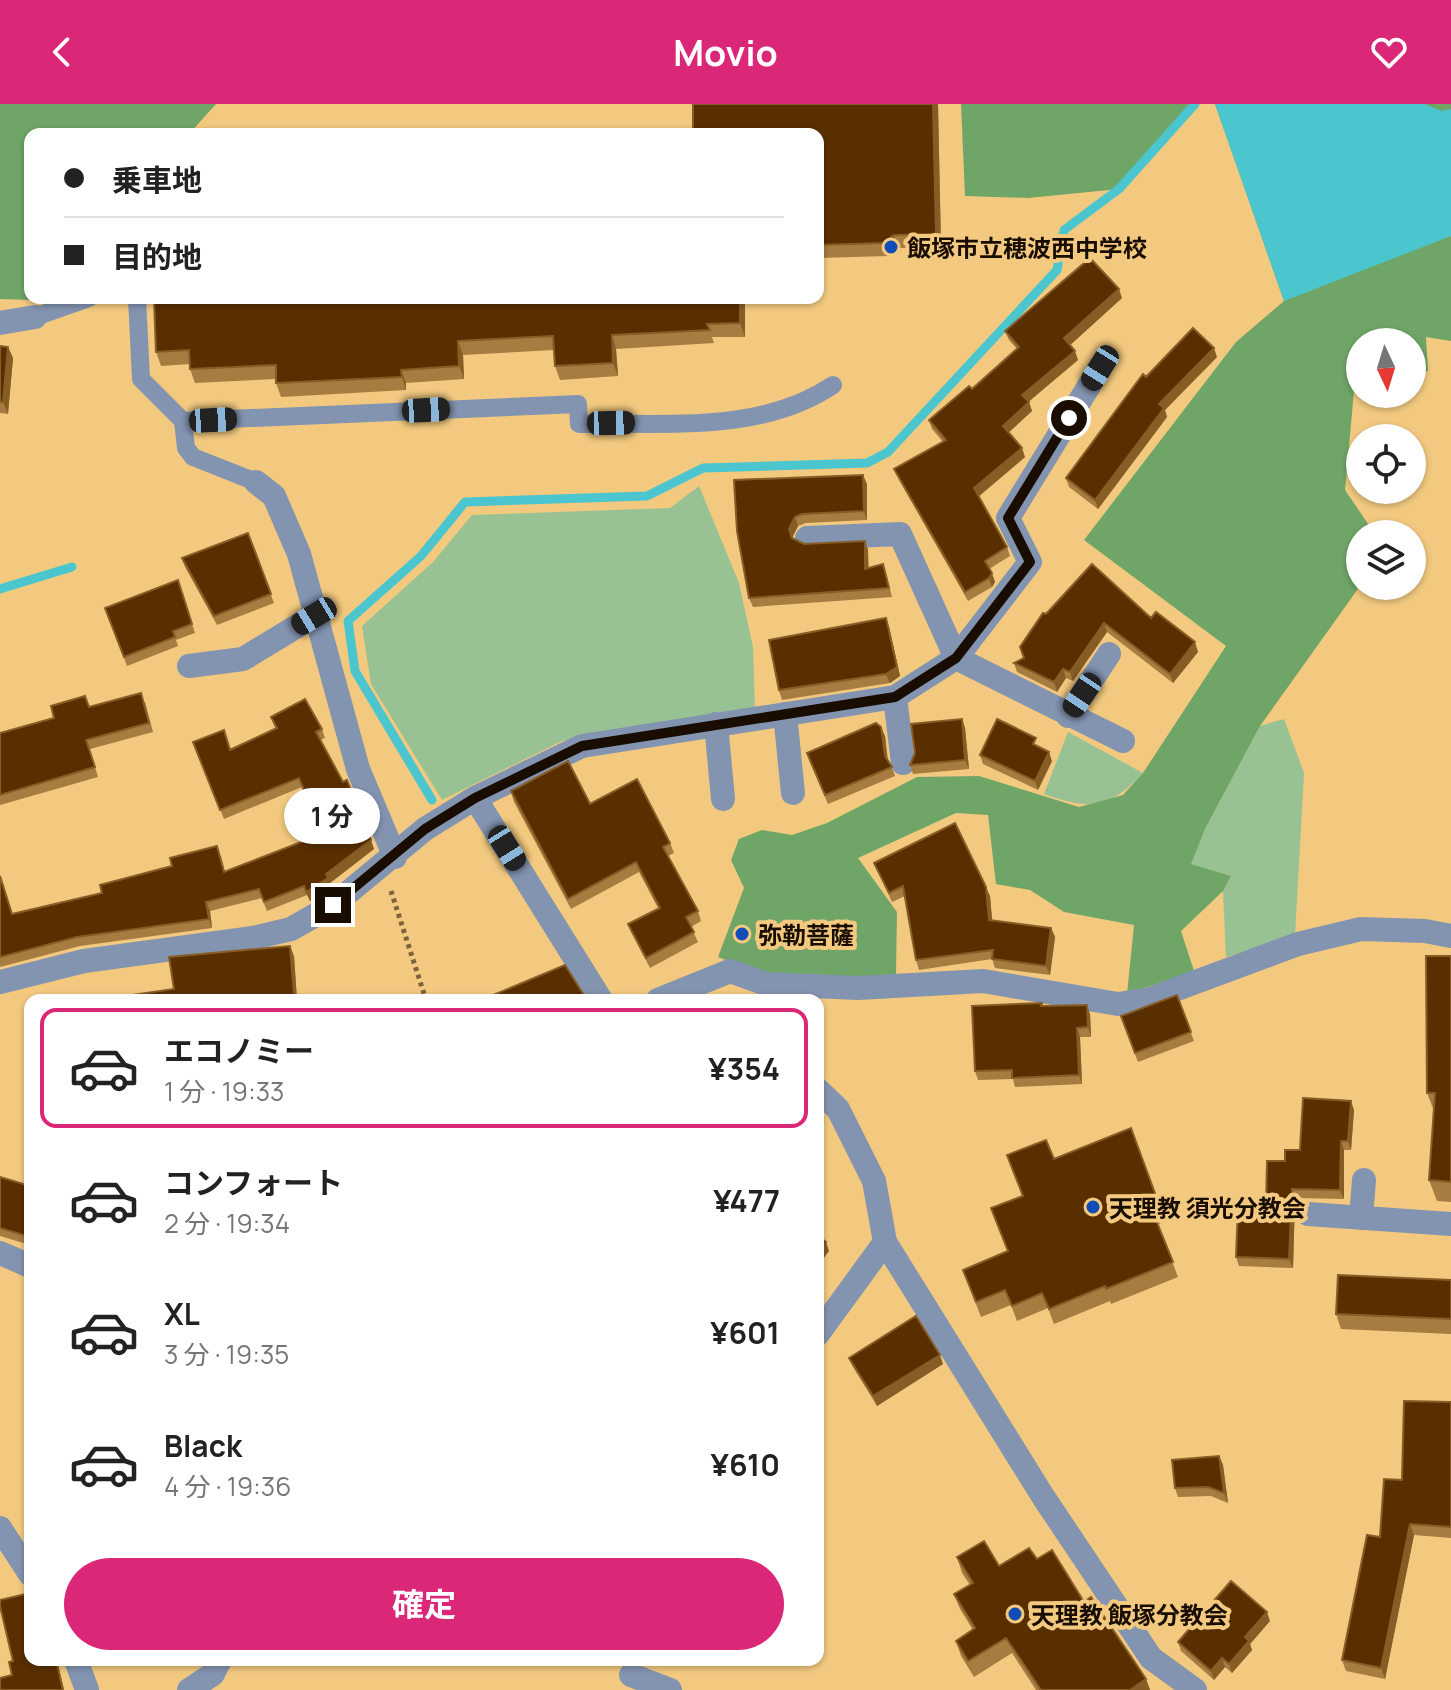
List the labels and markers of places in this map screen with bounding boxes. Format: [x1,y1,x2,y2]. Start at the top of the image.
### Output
place label: 飯塚市立穂波西中学校 [907,231,1147,264]
marker: 飯塚市立穂波西中学校 [882,238,900,256]
place label: 弥勒菩薩 [758,918,854,951]
marker: 弥勒菩薩 [733,925,751,943]
place label: 天理教 須光分教会 [1109,1191,1306,1224]
marker: 天理教 須光分教会 [1084,1198,1102,1216]
place label: 天理教 飯塚分教会 [1031,1598,1228,1631]
marker: 天理教 飯塚分教会 [1006,1605,1024,1623]

